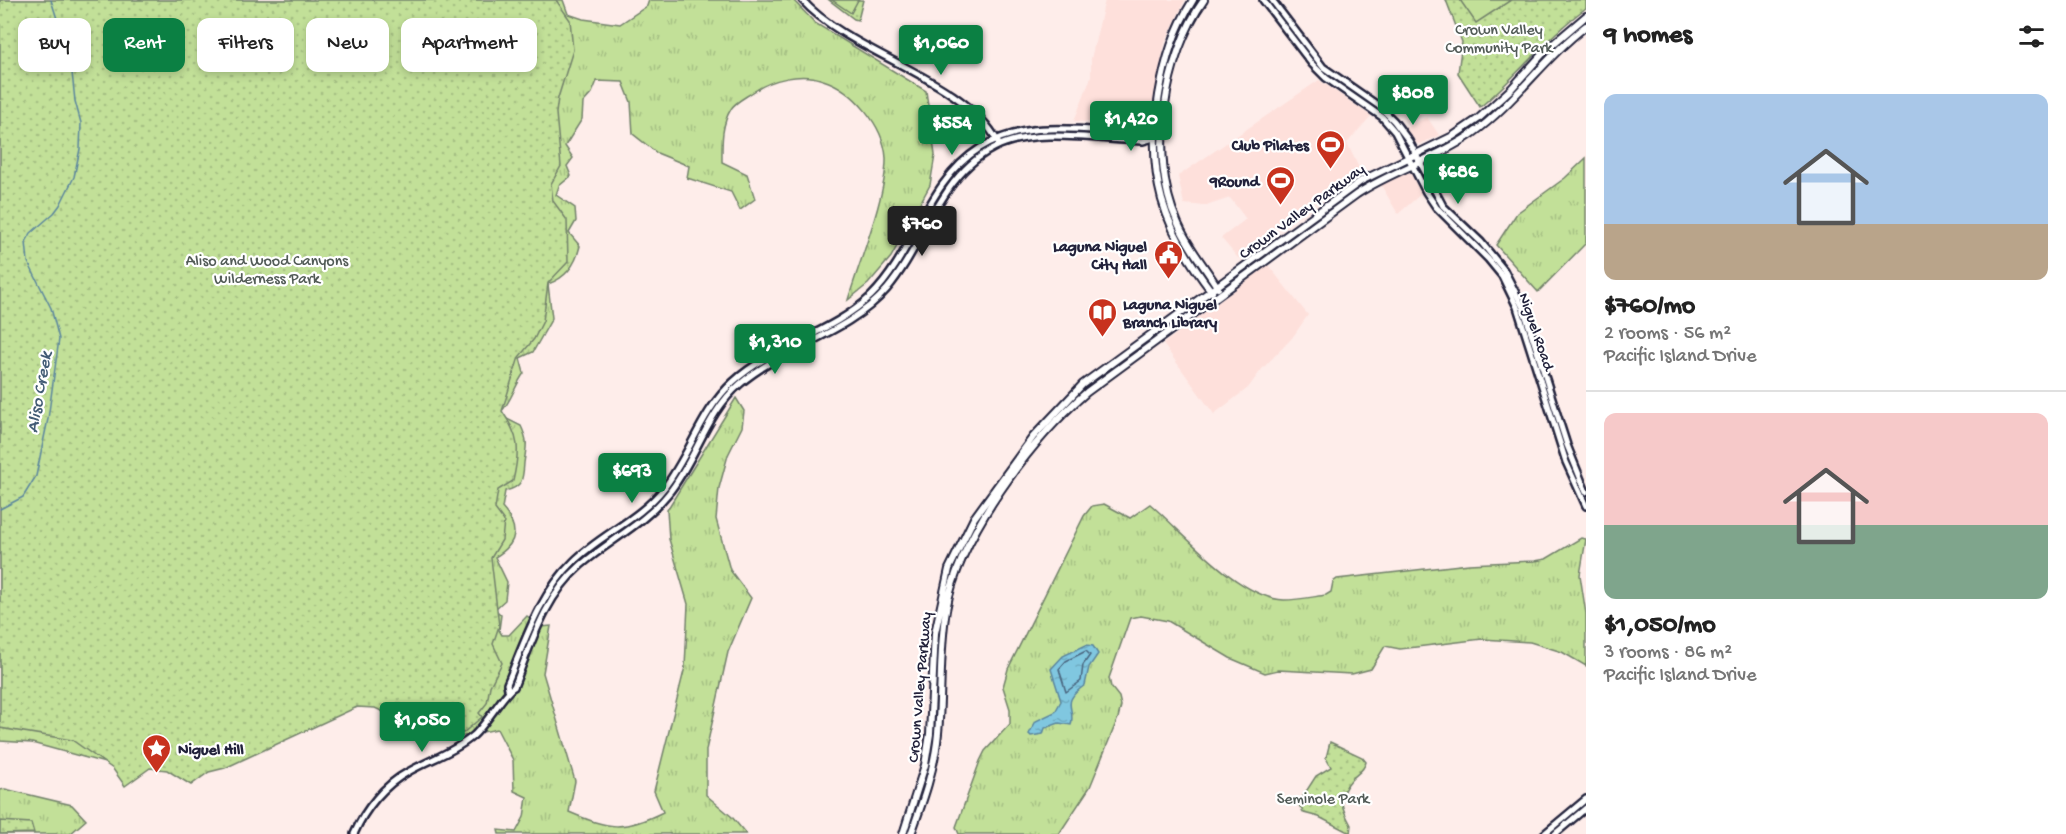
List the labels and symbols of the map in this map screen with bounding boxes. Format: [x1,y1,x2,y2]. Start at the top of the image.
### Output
park label: Crown Valley Community Park [1446,22,1554,59]
pin: $1,060 [892,25,990,76]
pin: $808 [1377,75,1449,126]
pin: $1,420 [1082,101,1180,152]
pin: $554 [916,105,988,156]
sports icon: Club Pilates [1314,128,1346,170]
place label: Club Pilates [1231,138,1310,157]
pin: $686 [1422,154,1494,205]
street label: Crown Valley Parkway [1236,161,1370,265]
sports icon: 9Round [1264,164,1296,206]
place label: 9Round [1209,174,1261,193]
pin: $760 [886,206,958,257]
public building icon: Laguna Niguel City Hall [1152,238,1184,280]
place label: Laguna Niguel City Hall [1053,239,1147,276]
park label: Aliso and Wood Canyons Wilderness Park [186,253,349,290]
street label: Niguel Road [1513,291,1557,375]
library icon: Laguna Niguel Branch Library [1086,296,1118,338]
place label: Laguna Niguel Branch Library [1122,297,1217,334]
pin: $1,310 [726,324,824,375]
water label: Aliso Creek [23,349,58,434]
pin: $693 [596,453,668,504]
street label: Crown Valley Parkway [905,611,938,763]
pin: $1,050 [373,702,471,753]
place icon: Niguel Hill [141,732,173,774]
place label: Niguel Hill [178,742,244,761]
park label: Seminole Park [1277,791,1371,810]

